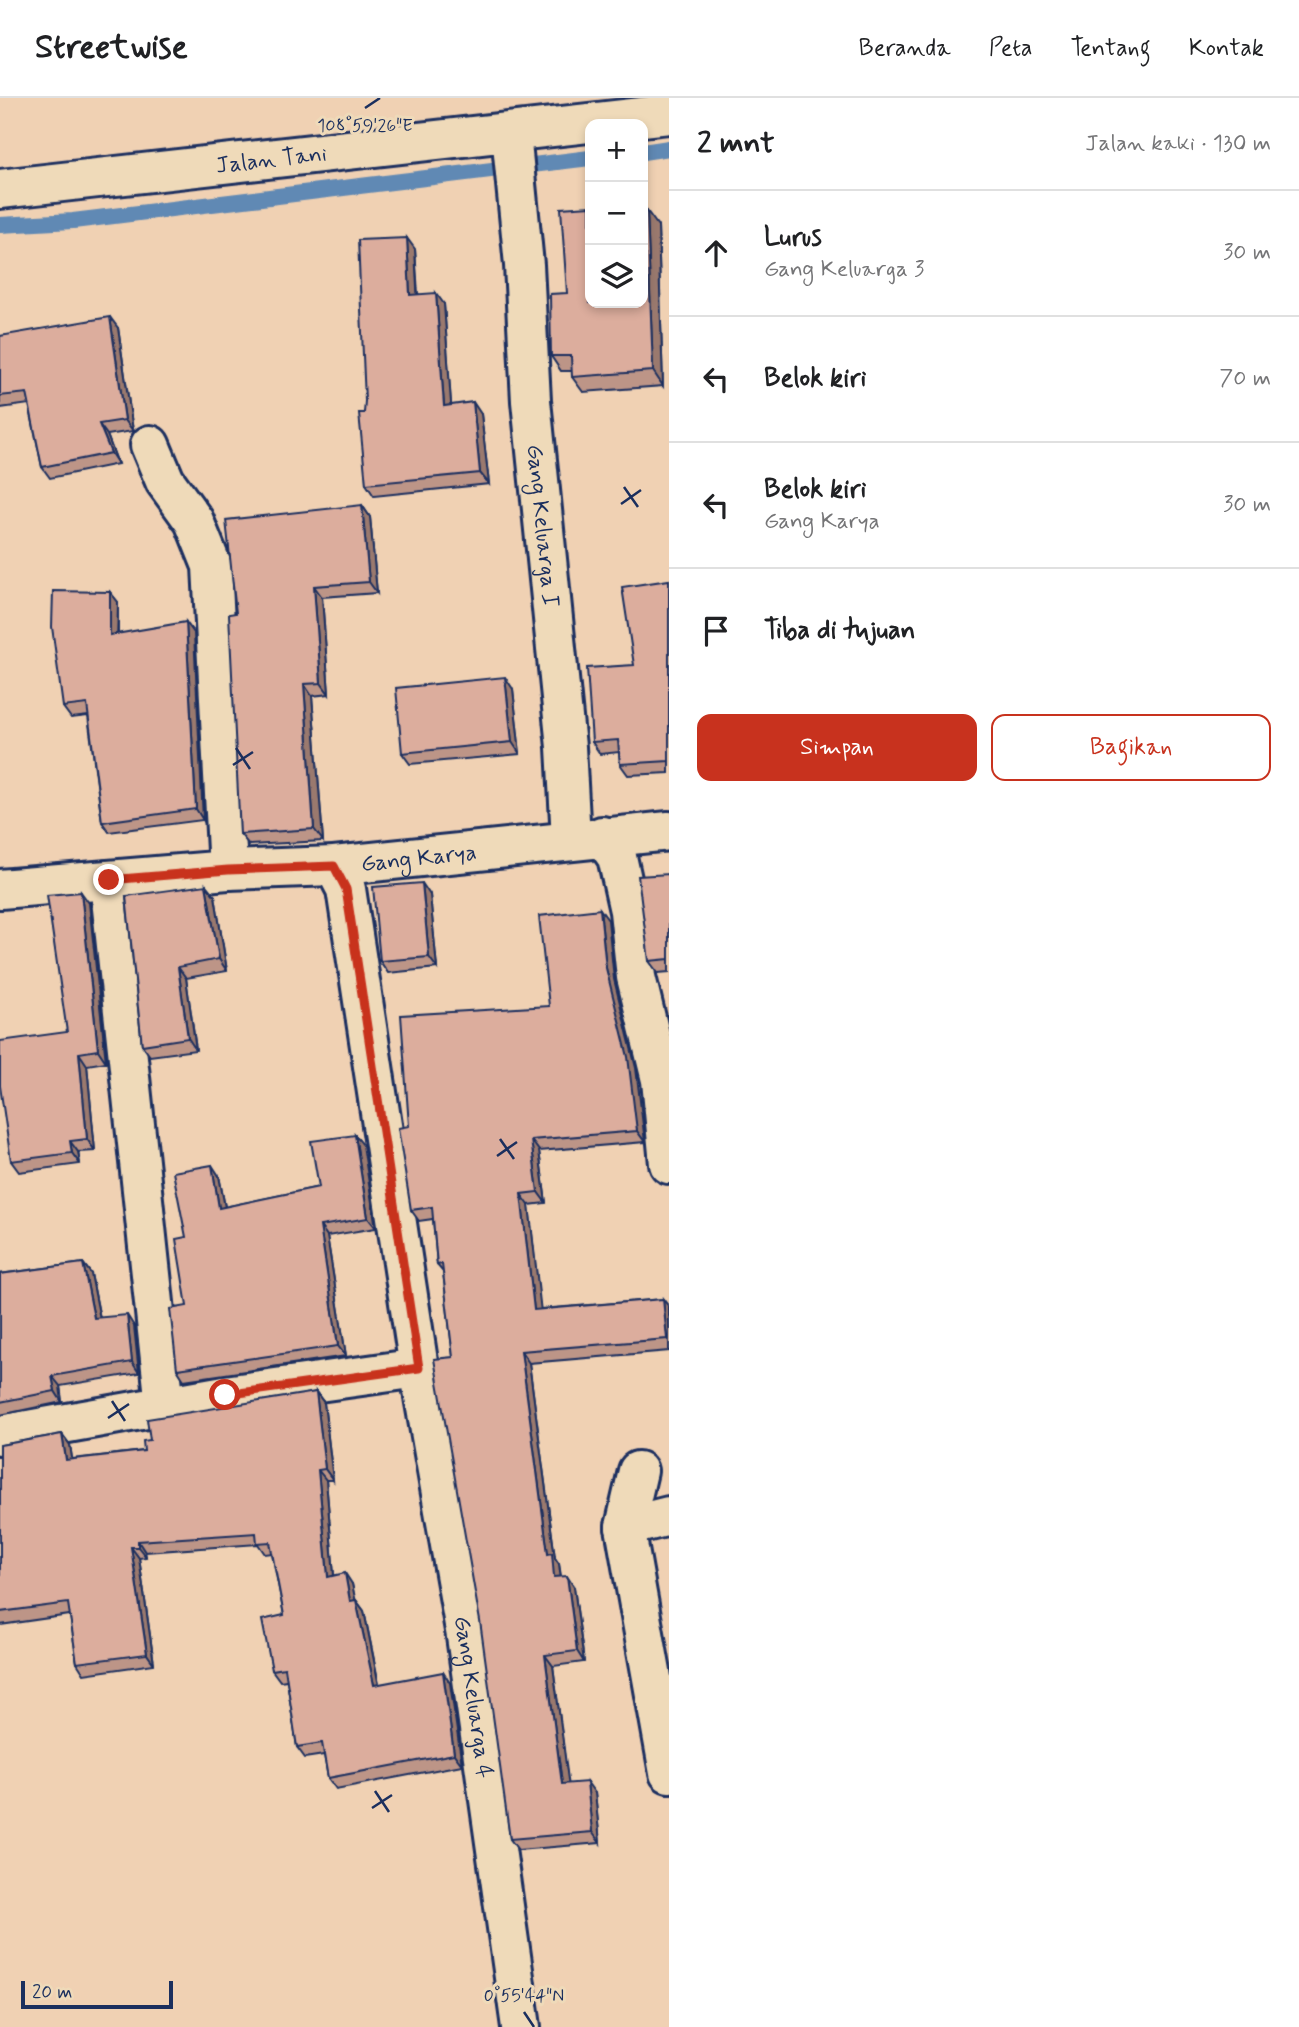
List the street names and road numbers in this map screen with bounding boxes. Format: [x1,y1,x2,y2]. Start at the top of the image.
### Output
street label: Jalan Tani [215,139,329,182]
street label: Gang Keluarga I [518,443,565,609]
street label: Gang Karya [360,838,478,880]
street label: Gang Keluarga 4 [446,1614,499,1780]

